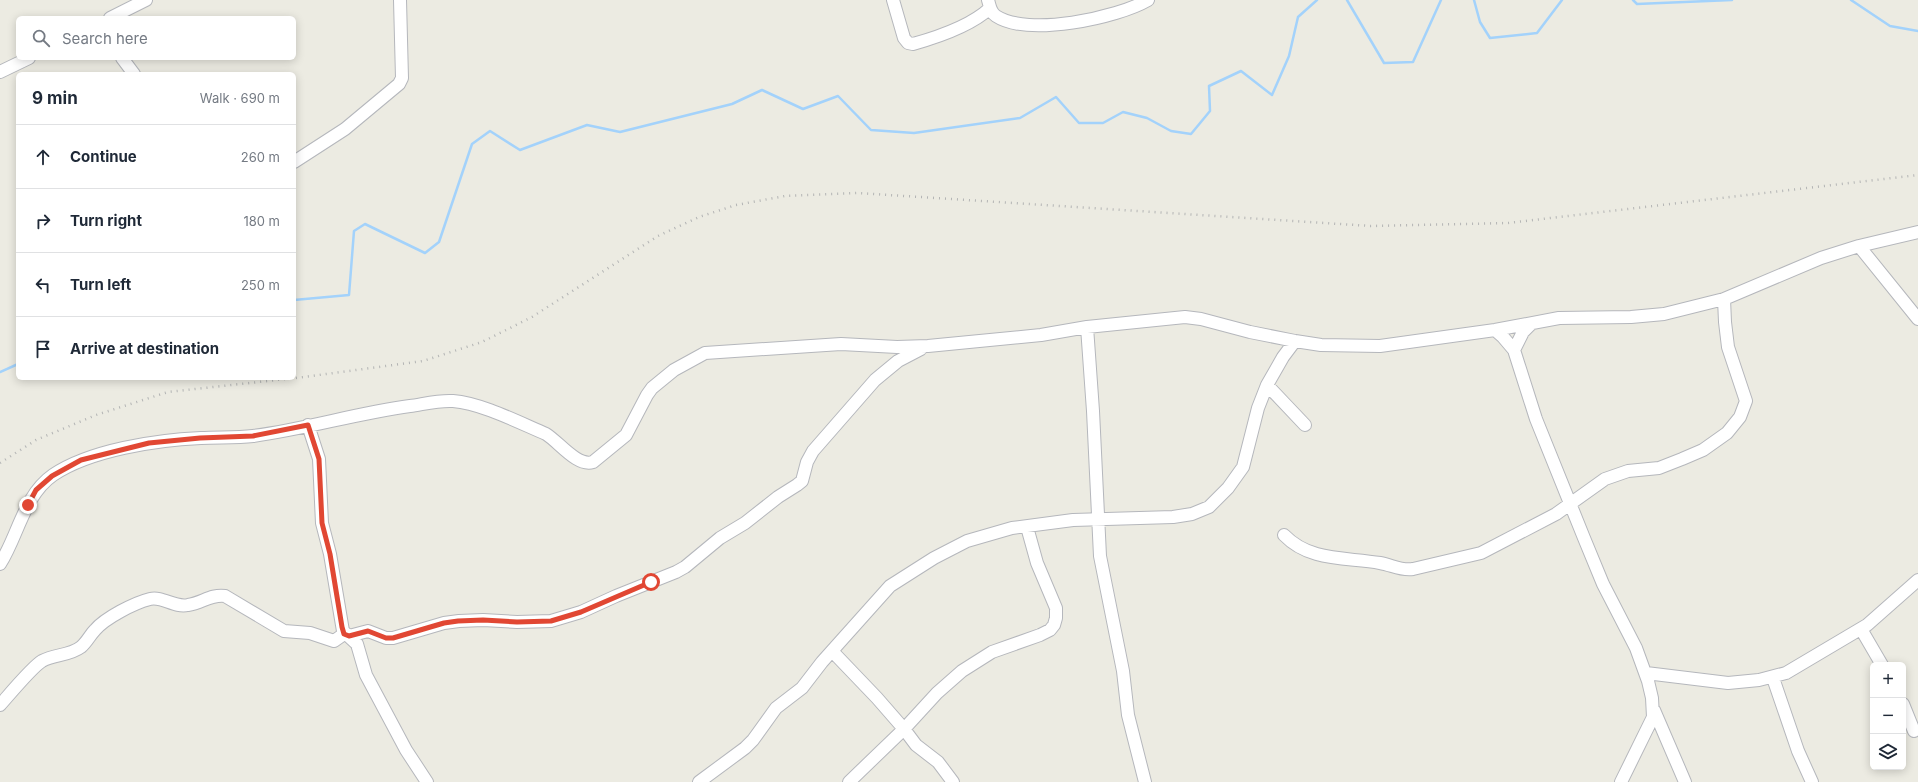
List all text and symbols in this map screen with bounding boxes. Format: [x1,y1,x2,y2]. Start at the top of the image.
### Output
search box [16,16,296,60]
icon: search [30,27,52,49]
text: Search here [62,29,148,48]
text: 9 min [32,88,78,108]
text: Walk · 690 m [200,90,280,106]
icon: ahead [32,146,54,168]
text: Continue [70,147,137,166]
text: 260 m [241,149,280,165]
icon: right [32,210,54,232]
text: Turn right [70,211,142,230]
text: 180 m [243,213,280,229]
icon: left [32,274,54,296]
text: Turn left [70,275,131,294]
text: 250 m [241,277,280,293]
icon: arrive [32,338,54,360]
text: Arrive at destination [70,339,219,358]
route end [19,496,37,514]
route start [642,573,660,591]
map controls [1870,662,1906,770]
button: + [1870,662,1906,698]
button: − [1870,698,1906,734]
button: layers [1870,734,1906,770]

